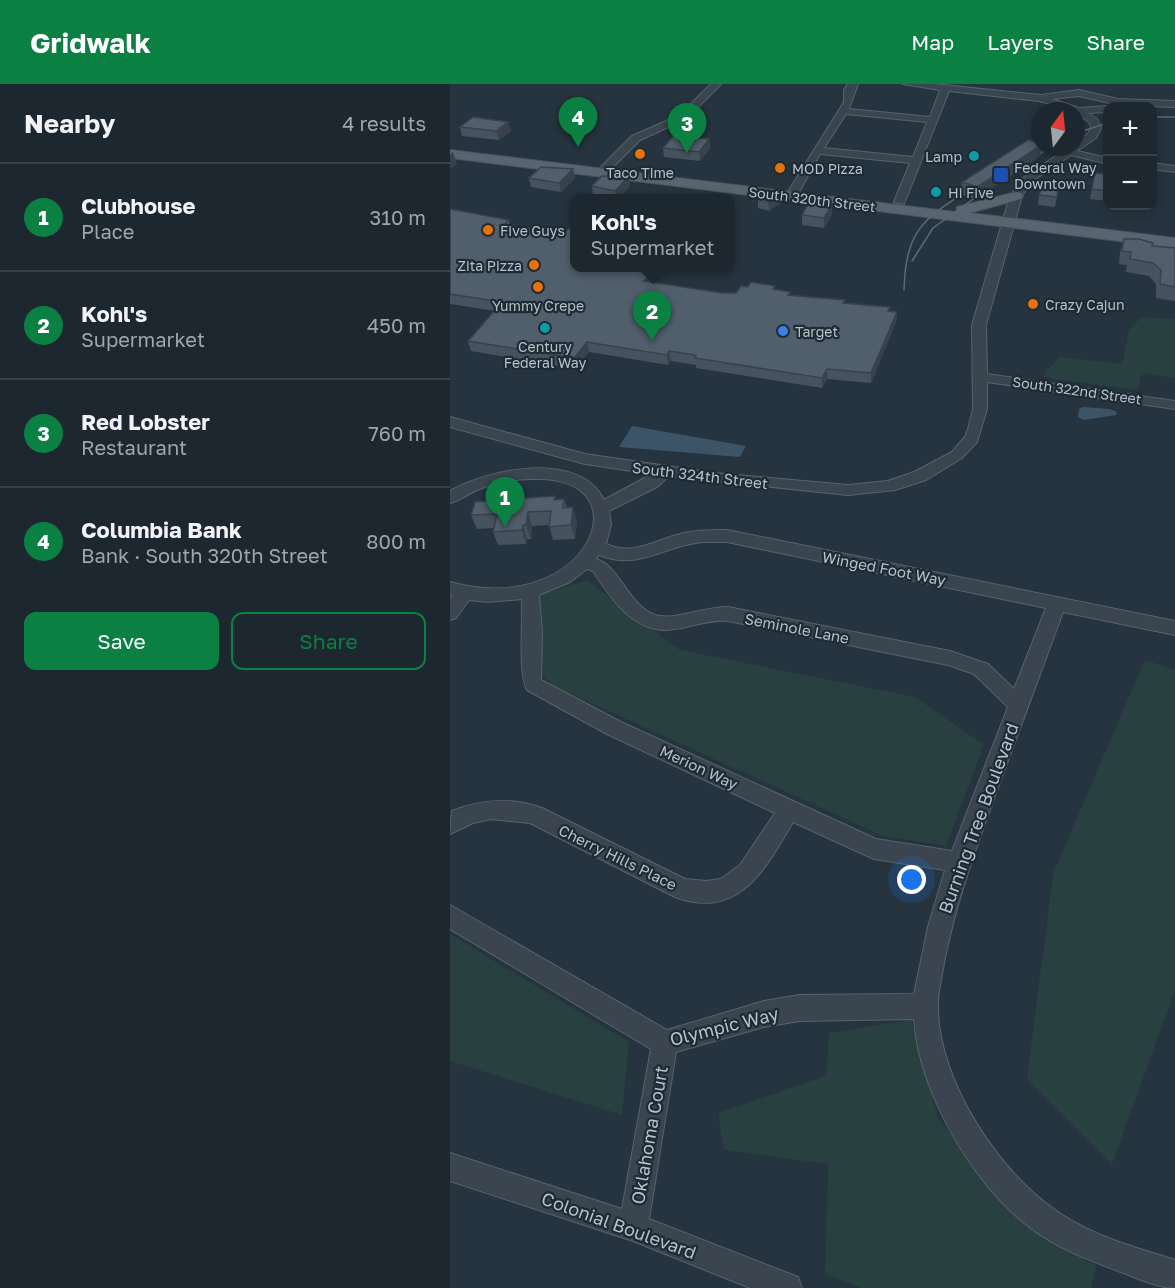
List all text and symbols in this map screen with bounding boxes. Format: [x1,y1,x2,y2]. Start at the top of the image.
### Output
text: Gridwalk [30,26,151,59]
text: Map [911,29,954,55]
text: Layers [987,29,1054,55]
text: Share [1087,29,1145,55]
pin: 4 [558,98,598,147]
north arrow [1031,102,1085,156]
map controls [1103,102,1157,210]
button: + [1103,102,1157,156]
pin: 3 [668,104,706,153]
text: Nearby [24,108,115,139]
text: 4 results [342,111,426,135]
marker: Taco Time [633,147,647,161]
place label: Lamp [925,148,962,165]
marker: Lamp [967,149,981,163]
button: − [1103,156,1157,210]
place label: Federal Way Downtown [1014,159,1097,192]
place label: MOD Pizza [792,160,863,177]
marker: MOD Pizza [773,161,787,175]
place label: Taco Time [606,164,674,181]
marker: Federal Way Downtown [992,166,1010,184]
street label: South 320th Street [748,183,876,215]
place label: Hi Five [948,184,994,201]
marker: Hi Five [929,185,943,199]
text: Clubhouse [81,192,196,219]
popup [570,194,735,272]
text: 1 [38,205,49,229]
text: 310 m [370,205,426,229]
text: Kohl's [591,208,657,235]
text: Place [81,219,134,243]
place label: Five Guys [500,222,565,239]
marker: Five Guys [481,223,495,237]
text: Supermarket [591,235,714,259]
place label: Zita Pizza [458,257,522,274]
marker: Zita Pizza [527,258,541,272]
marker: Yummy Crepe [531,280,545,294]
pin: 2 [632,292,672,341]
place label: Crazy Cajun [1045,296,1125,313]
place label: Yummy Crepe [492,297,584,314]
marker: Crazy Cajun [1026,297,1040,311]
text: Kohl's [81,300,147,327]
text: 2 [37,313,50,337]
text: 450 m [367,313,426,337]
marker: Century Federal Way [538,321,552,335]
place label: Target [795,323,838,340]
marker: Target [776,324,790,338]
text: Supermarket [81,327,205,351]
place label: Century Federal Way [504,338,586,371]
street label: South 322nd Street [1011,373,1143,407]
text: Red Lobster [81,408,210,435]
text: 3 [37,421,50,445]
text: 760 m [368,421,426,445]
text: Restaurant [81,435,187,459]
street label: South 324th Street [631,458,769,492]
pin: 1 [486,478,524,527]
text: Columbia Bank [81,516,242,543]
text: 4 [37,529,50,553]
text: 800 m [366,529,426,553]
text: Bank · South 320th Street [81,543,328,567]
street label: Winged Foot Way [821,547,948,589]
street label: Seminole Lane [743,609,851,647]
button: Save [24,612,219,670]
button: Share [231,612,426,670]
street label: Burning Tree Boulevard [933,720,1023,916]
street label: Merion Way [657,741,741,793]
street label: Cherry Hills Place [556,821,680,894]
your location [897,865,926,894]
street label: Olympic Way [667,1002,781,1050]
street label: Oklahoma Court [626,1064,672,1206]
street label: Colonial Boulevard [539,1187,699,1263]

